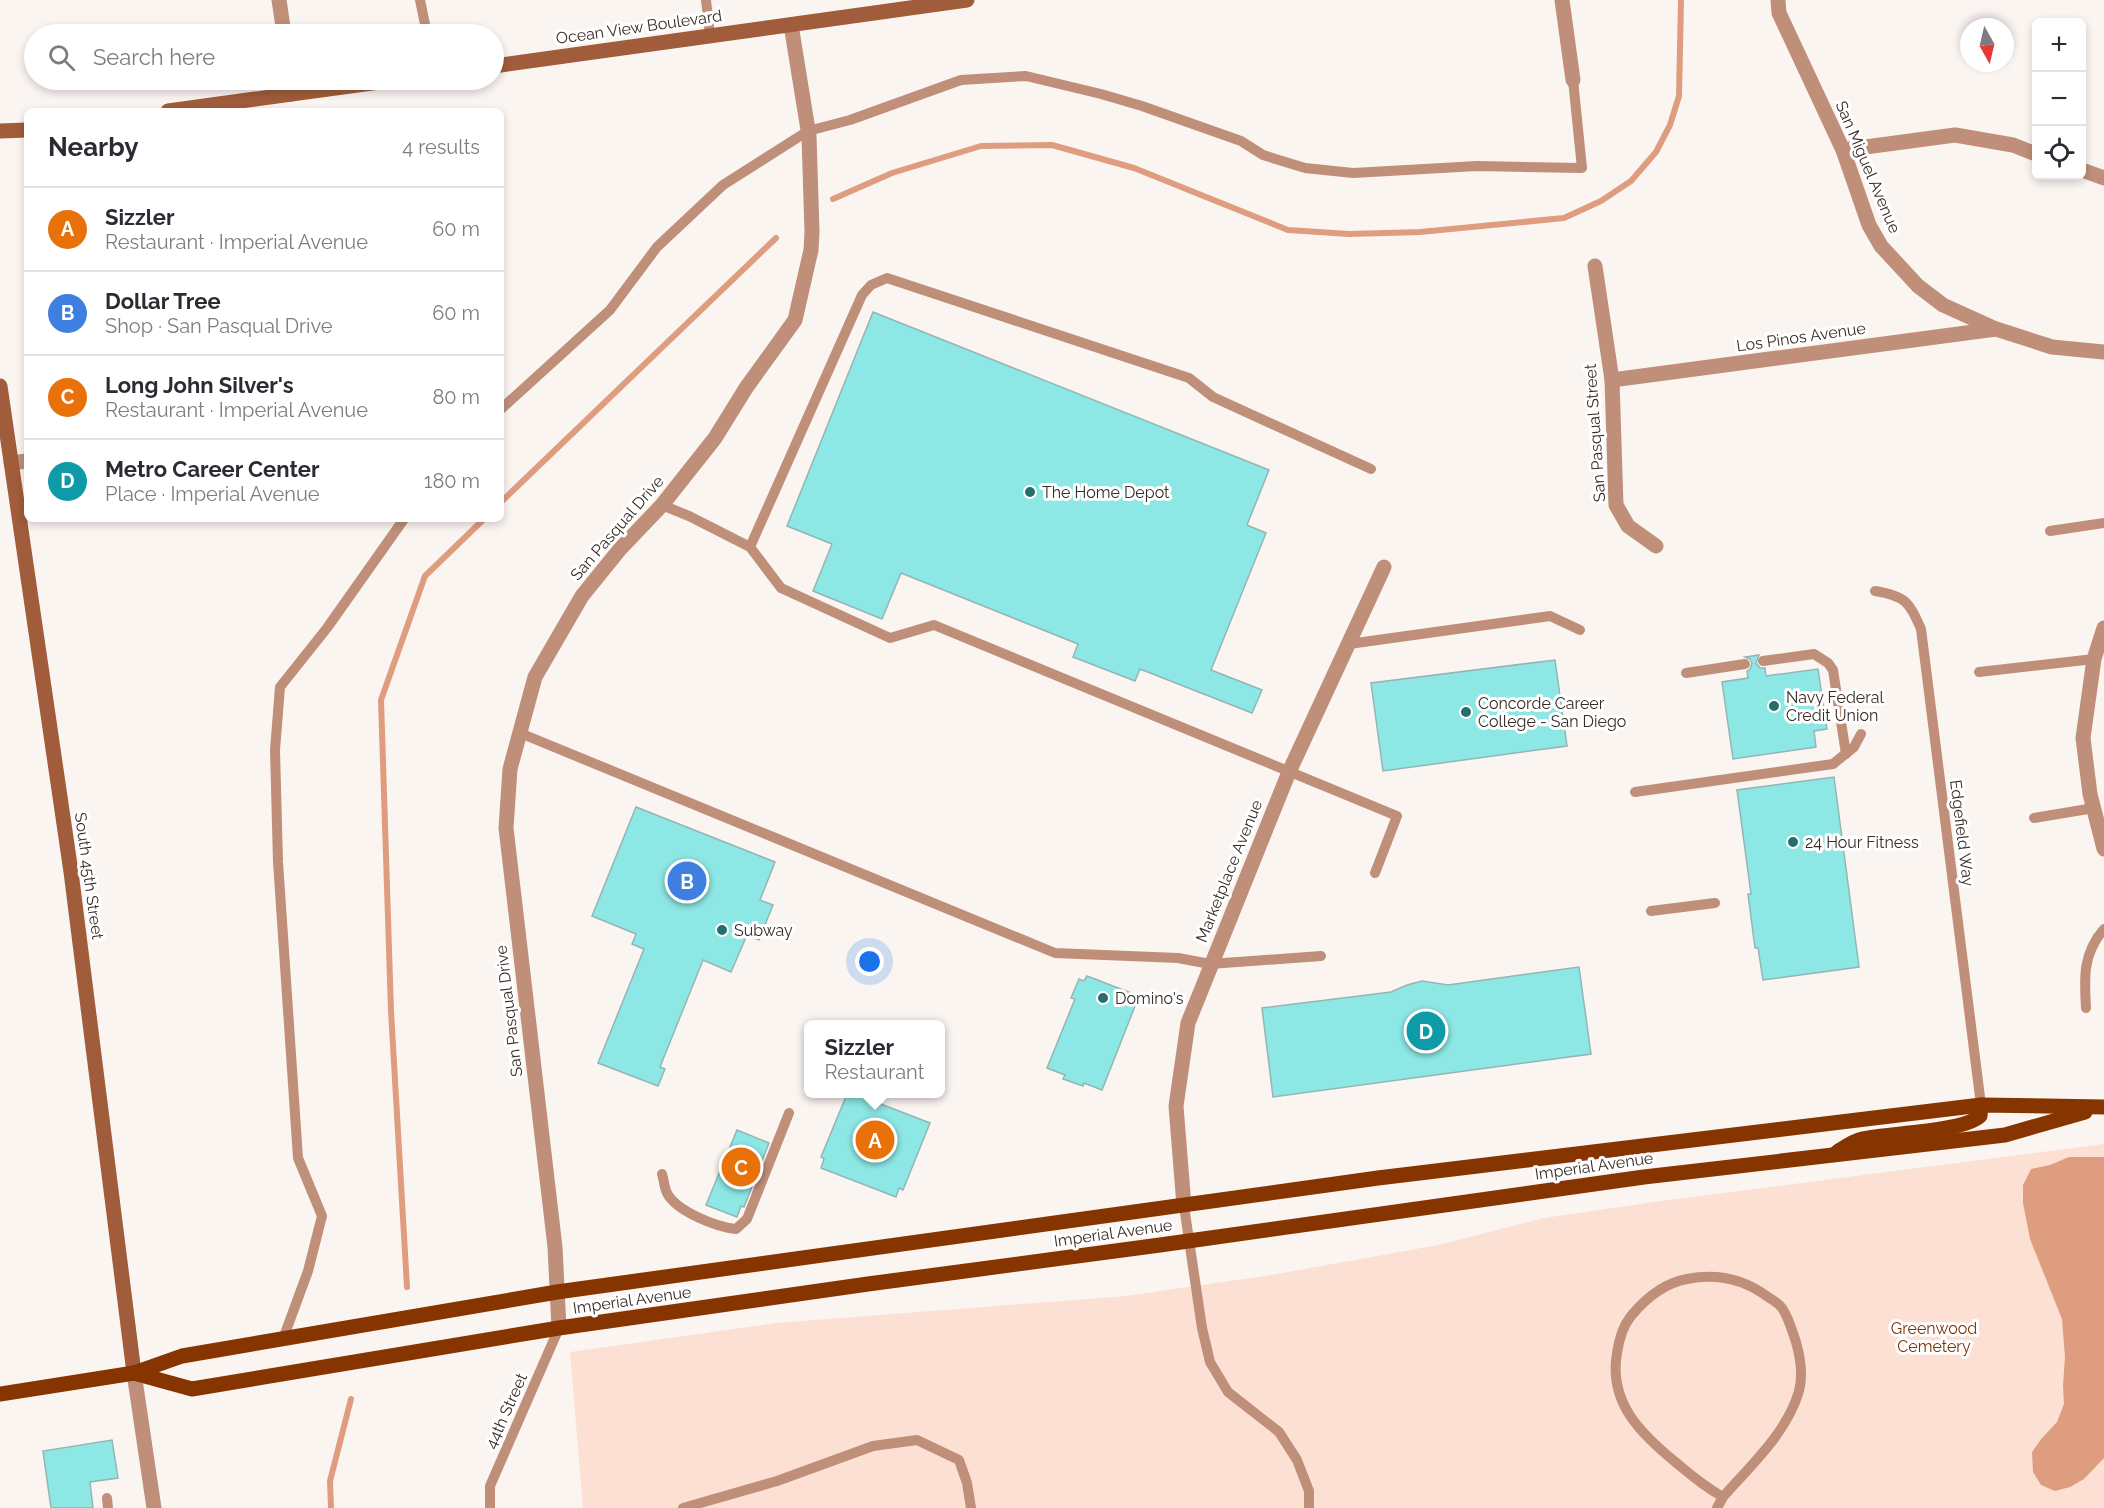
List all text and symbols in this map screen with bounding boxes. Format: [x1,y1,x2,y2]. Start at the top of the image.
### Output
street label: Ocean View Boulevard [555,6,723,48]
north arrow [1960,18,2014,72]
map controls [2032,18,2086,180]
button: + [2032,18,2086,72]
search box [24,24,504,90]
icon: search [45,41,78,74]
text: Search here [93,44,215,70]
button: − [2032,72,2086,126]
street label: San Miguel Avenue [1832,98,1904,236]
button: locate [2032,126,2086,180]
text: Nearby [48,132,138,162]
text: 4 results [402,135,480,159]
text: Sizzler [105,204,174,230]
text: A [61,217,74,241]
text: 60 m [432,217,480,241]
text: Restaurant · Imperial Avenue [105,230,368,254]
text: Dollar Tree [105,288,221,314]
text: B [61,301,74,325]
text: 60 m [432,301,480,325]
text: Shop · San Pasqual Drive [105,314,332,338]
street label: Los Pinos Avenue [1735,319,1867,355]
street label: San Pasqual Street [1581,363,1609,503]
text: Long John Silver's [105,372,294,398]
text: C [61,385,74,409]
text: 80 m [432,385,480,409]
text: Restaurant · Imperial Avenue [105,398,368,422]
text: Metro Career Center [105,456,320,482]
text: D [60,469,75,493]
text: 180 m [424,469,480,493]
street label: San Pasqual Drive [566,472,668,584]
text: Place · Imperial Avenue [105,482,320,506]
place label: The Home Depot [1042,483,1170,502]
marker: The Home Depot [1023,485,1037,499]
place label: Navy Federal Credit Union [1786,688,1885,725]
place label: Concorde Career College - San Diego [1478,694,1626,731]
marker: Navy Federal Credit Union [1767,699,1781,713]
marker: Concorde Career College - San Diego [1459,705,1473,719]
street label: Edgefield Way [1946,779,1978,888]
street label: Marketplace Avenue [1192,797,1266,945]
street label: South 45th Street [71,811,107,941]
place label: 24 Hour Fitness [1805,833,1919,852]
marker: 24 Hour Fitness [1786,835,1800,849]
pin: B [668,858,706,904]
place label: Subway [734,921,793,940]
marker: Subway [715,923,729,937]
street label: San Pasqual Drive [492,944,526,1078]
your location [855,947,884,976]
place label: Domino's [1115,989,1184,1008]
marker: Domino's [1096,991,1110,1005]
pin: D [1406,1008,1446,1054]
popup [804,1020,945,1098]
text: Sizzler [825,1034,894,1060]
text: Restaurant [825,1060,924,1084]
pin: A [856,1118,894,1162]
pin: C [722,1144,760,1190]
street label: Imperial Avenue [1534,1148,1654,1184]
street label: Imperial Avenue [1053,1215,1173,1251]
street label: Imperial Avenue [572,1282,692,1318]
park label: Greenwood Cemetery [1891,1319,1977,1356]
street label: 44th Street [481,1370,531,1452]

